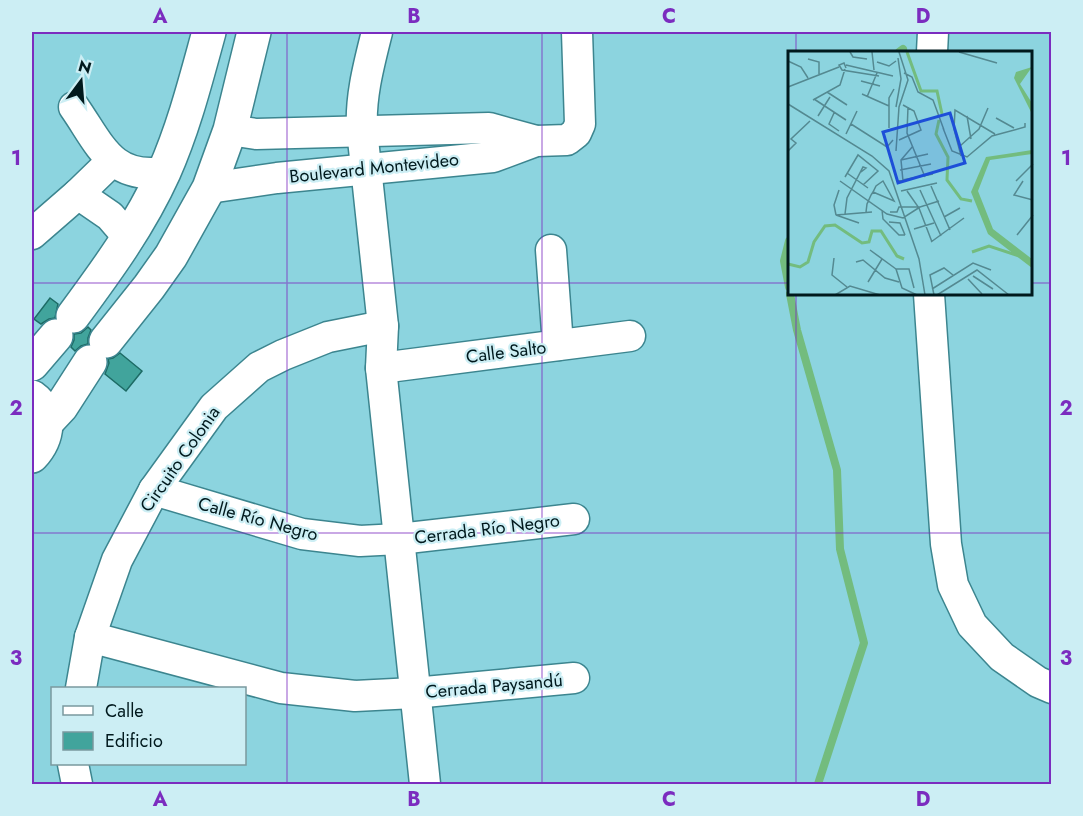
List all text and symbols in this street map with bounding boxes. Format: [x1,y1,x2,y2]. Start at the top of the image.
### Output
text: A [152,2,168,31]
text: B [407,2,421,31]
text: C [662,2,676,31]
text: D [916,2,930,31]
north arrow [51,51,111,111]
inset map [788,51,1032,296]
text: N [76,54,94,80]
text: 1 [11,144,21,173]
text: 1 [1061,144,1071,173]
street label: Boulevard Montevideo [288,146,460,190]
street label: Calle Salto [464,334,548,370]
text: 2 [9,394,23,423]
text: 2 [1059,394,1073,423]
street label: Circuito Colonia [134,401,226,517]
street label: Calle Río Negro [195,491,321,548]
street label: Cerrada Río Negro [413,507,561,551]
text: 3 [10,644,22,673]
text: 3 [1060,644,1072,673]
street label: Cerrada Paysandú [424,667,564,705]
legend [51,687,246,765]
text: Calle [105,698,144,724]
text: Edificio [105,728,163,754]
text: A [152,785,168,814]
text: B [407,785,421,814]
text: C [662,785,676,814]
text: D [916,785,930,814]

